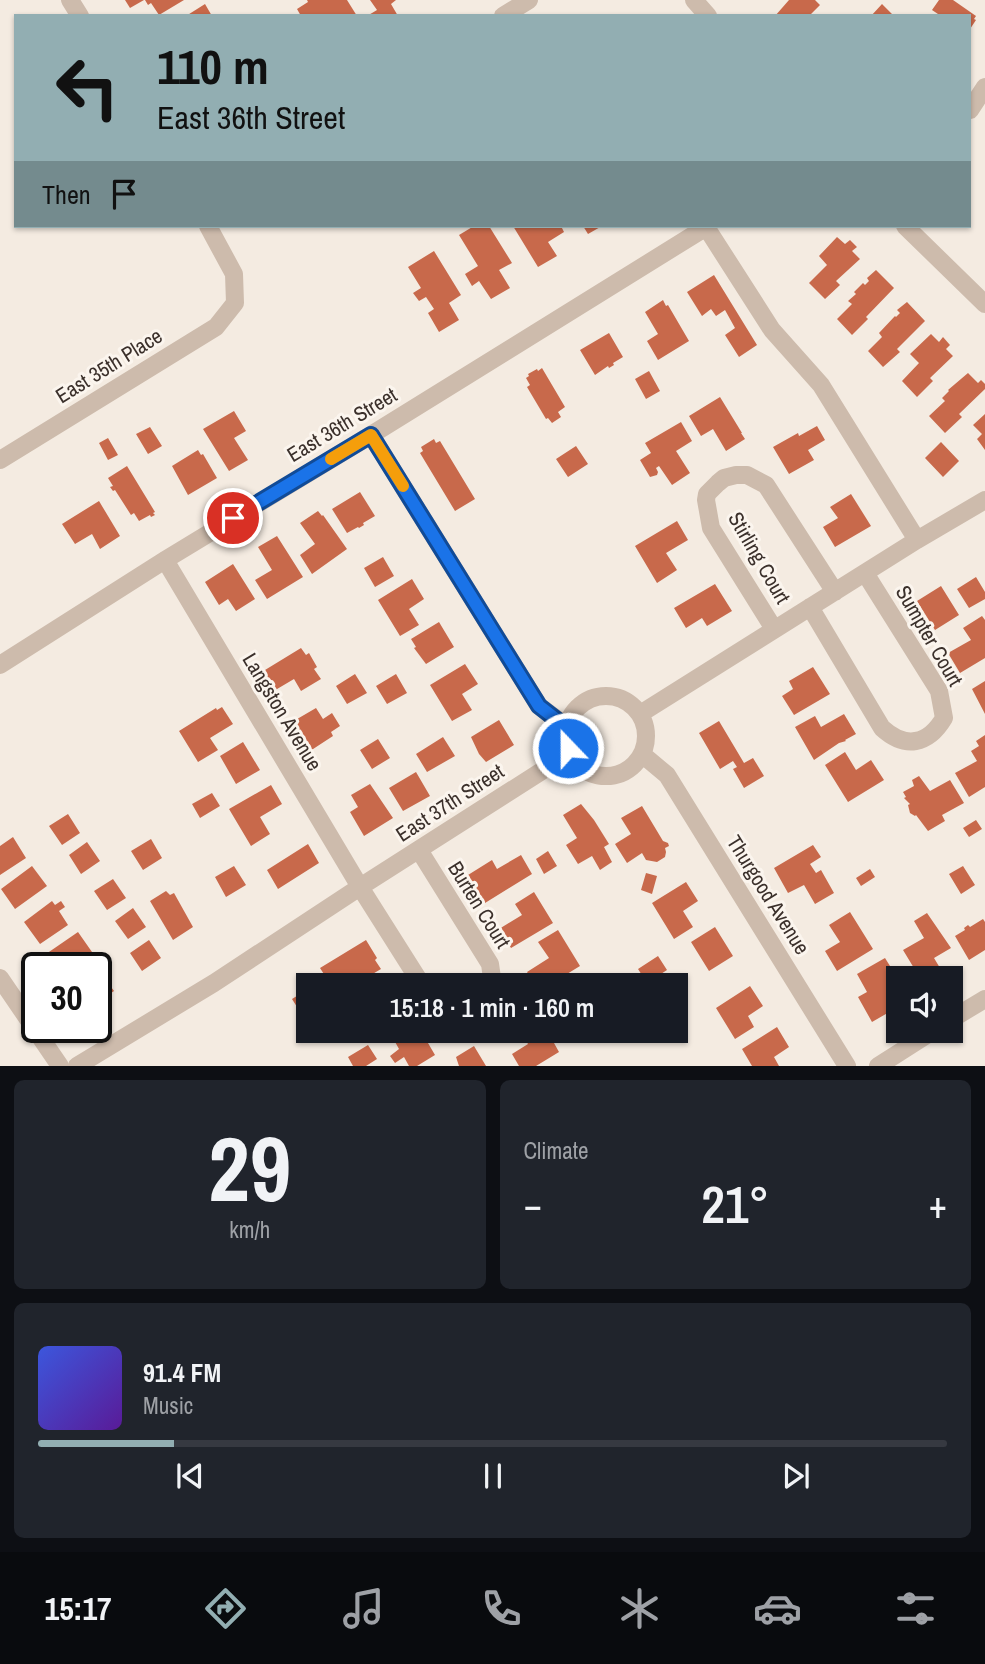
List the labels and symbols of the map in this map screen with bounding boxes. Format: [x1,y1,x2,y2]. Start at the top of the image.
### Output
street label: East 35th Place [50,321,168,410]
street label: East 36th Street [281,380,402,469]
pin [203,488,263,548]
street label: Stirling Court [722,507,797,609]
street label: Sumpter Court [889,580,970,692]
street label: Langston Avenue [236,647,329,776]
position arrow [531,711,605,785]
street label: East 37th Street [390,757,510,848]
street label: Thurgood Avenue [720,830,817,960]
street label: Burten Court [441,856,518,954]
speed limit sign: 30 [21,952,112,1043]

